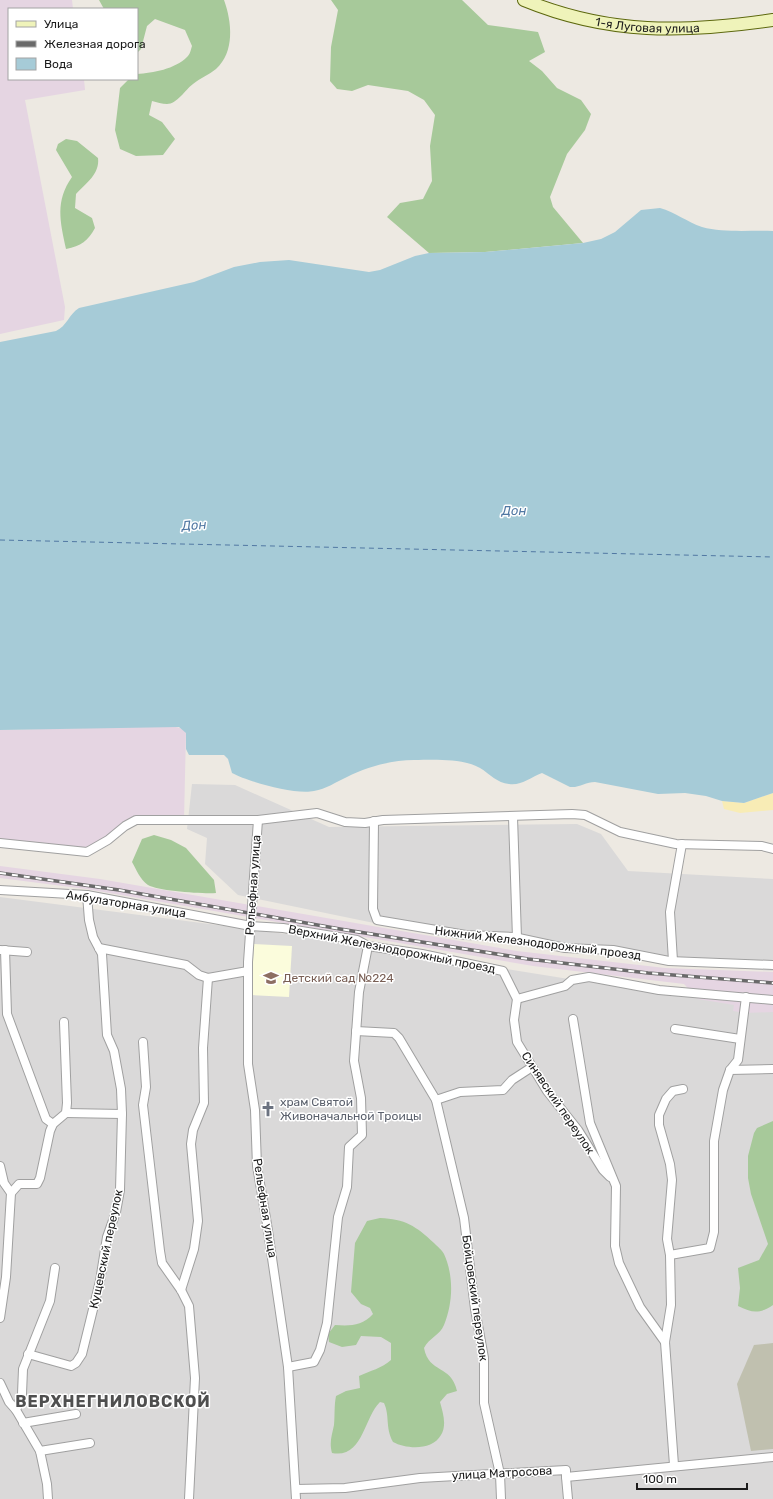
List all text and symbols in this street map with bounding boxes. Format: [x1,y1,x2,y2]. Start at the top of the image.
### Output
legend [8,8,138,80]
street label: 1-я Луговая улица [594,15,700,36]
text: Улица [44,17,78,31]
text: Железная дорога [44,37,146,51]
text: Вода [44,57,73,71]
water label: Дон [501,503,526,518]
water label: Дон [180,517,207,533]
street label: Рельефная улица [243,834,263,936]
street label: Амбулаторная улица [65,888,187,920]
street label: Верхний Железнодорожный проезд [287,922,497,976]
street label: Нижний Железнодорожный проезд [434,923,642,963]
school or university icon: Детский сад №224 [262,969,280,987]
place label: Детский сад №224 [283,971,394,985]
street label: Синявский переулок [519,1049,598,1157]
place label: храм Святой Живоначальной Троицы [280,1095,422,1123]
church icon: храм Святой Живоначальной Троицы [259,1100,277,1118]
street label: Рельефная улица [250,1157,280,1259]
street label: Кущевский переулок [87,1188,126,1310]
street label: Бойцовский переулок [459,1234,491,1363]
district label: ВЕРХНЕГНИЛОВСКОЙ [15,1391,211,1411]
street label: улица Матросова [451,1463,553,1483]
scale bar [637,1465,747,1491]
text: 100 m [643,1472,677,1486]

